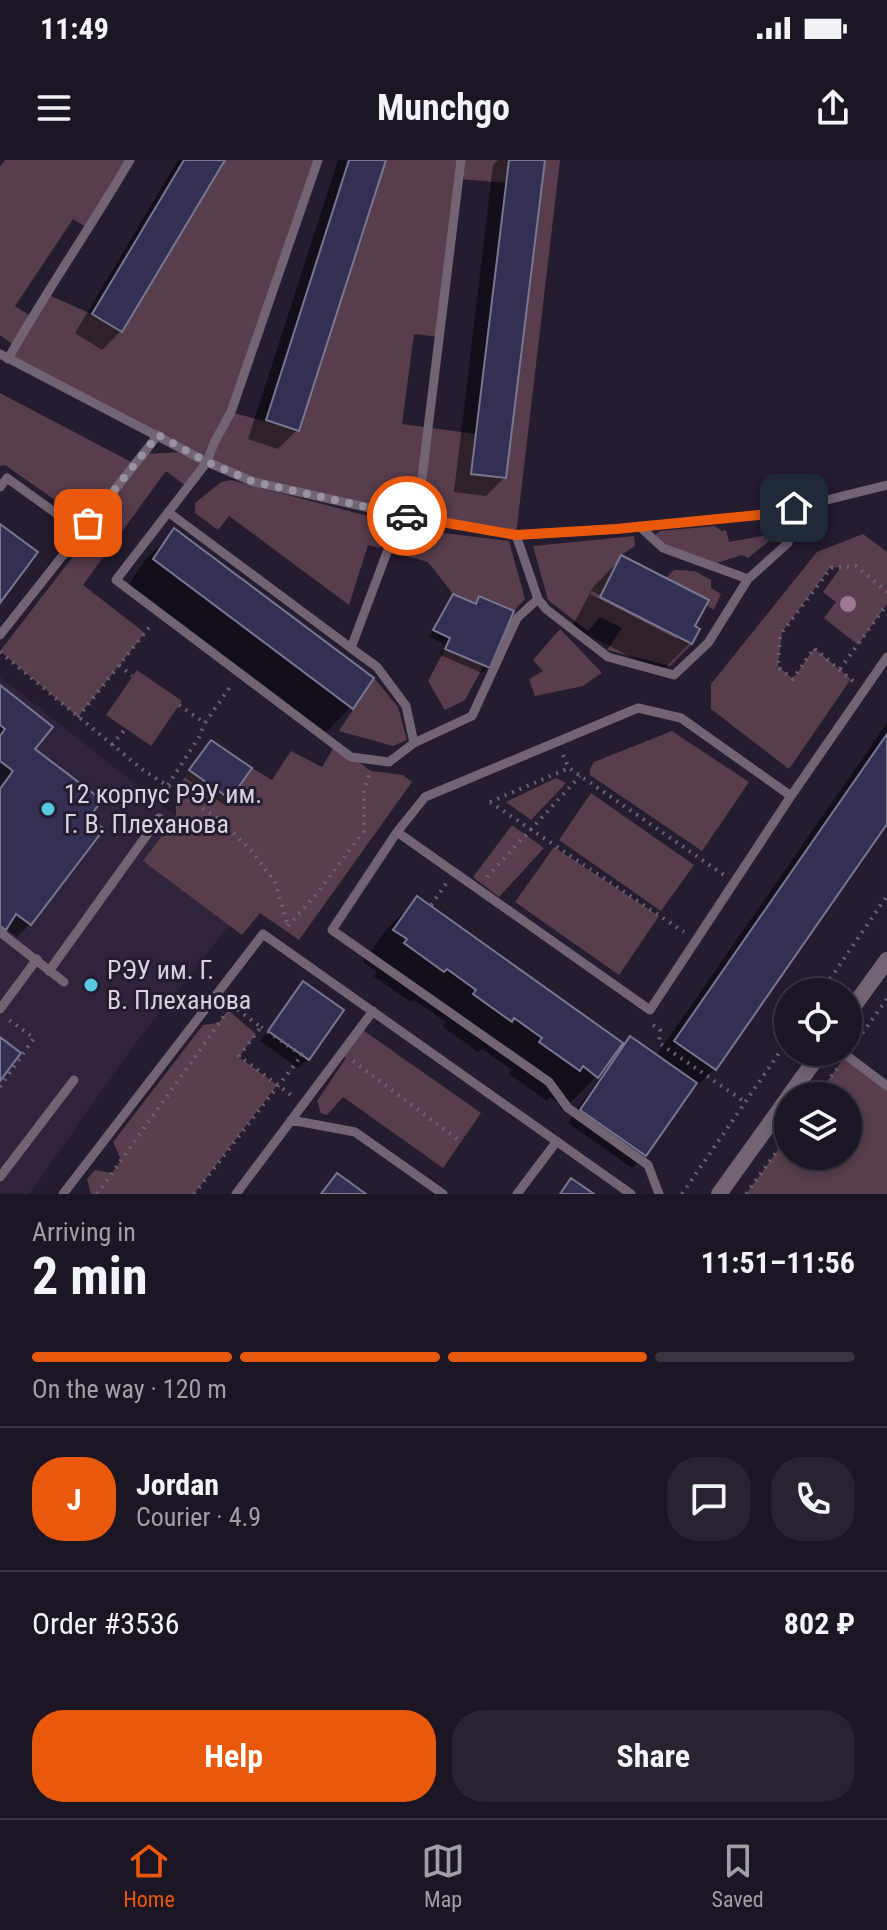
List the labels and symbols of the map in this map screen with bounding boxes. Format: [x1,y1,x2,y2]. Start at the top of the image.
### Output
pin [760,474,828,542]
courier [367,476,447,556]
pin [54,489,122,557]
place label: 12 корпус РЭУ им. Г. В. Плеханова [64,779,262,839]
marker: 12 корпус РЭУ им. Г. В. Плеханова [39,800,57,818]
place label: РЭУ им. Г. В. Плеханова [107,955,251,1015]
marker: РЭУ им. Г. В. Плеханова [82,976,100,994]

